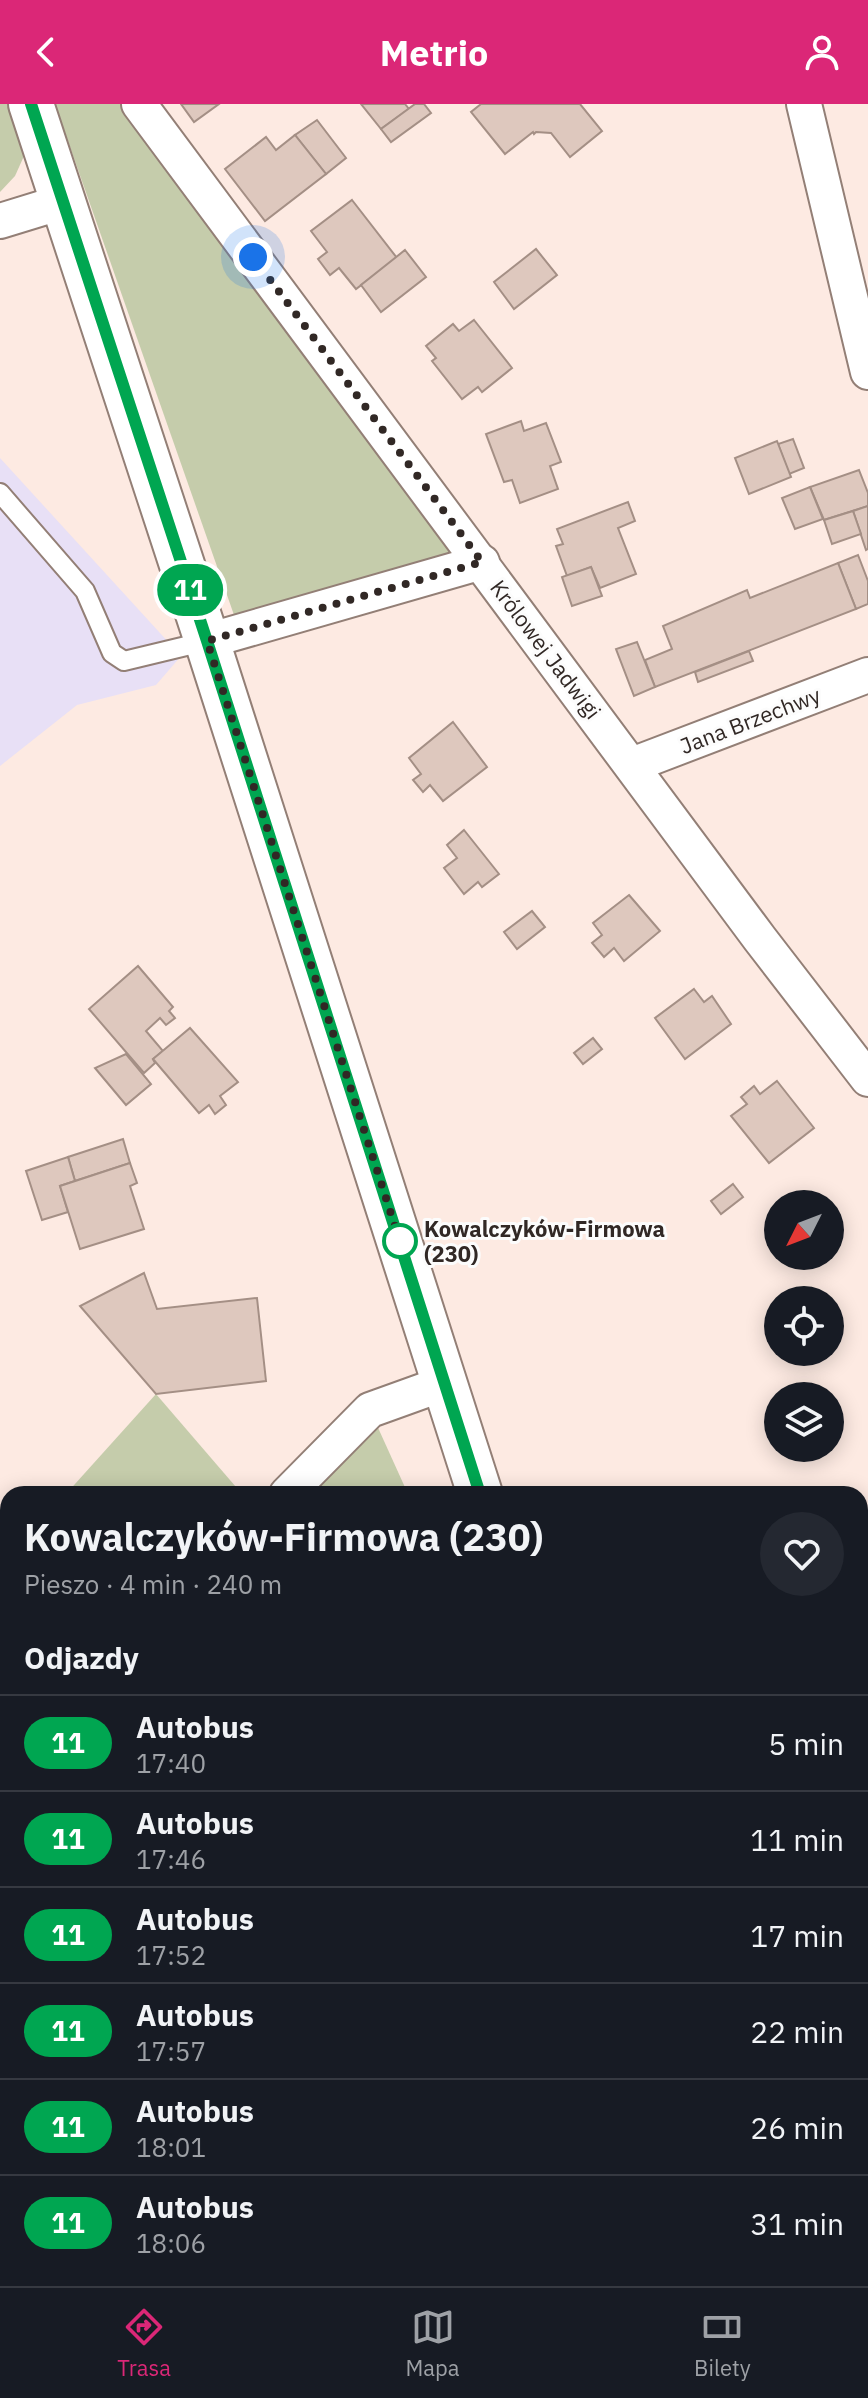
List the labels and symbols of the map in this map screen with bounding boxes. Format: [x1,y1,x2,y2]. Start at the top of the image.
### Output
your location [233,237,273,277]
line badge: 11 [154,564,226,616]
street label: Królowej Jadwigi [484,574,608,724]
street label: Jana Brzechwy [676,680,824,760]
north arrow [764,1190,844,1270]
place label: Kowalczyków-Firmowa (230) [424,1214,665,1268]
marker: Kowalczyków-Firmowa (230) [383,1224,417,1258]

